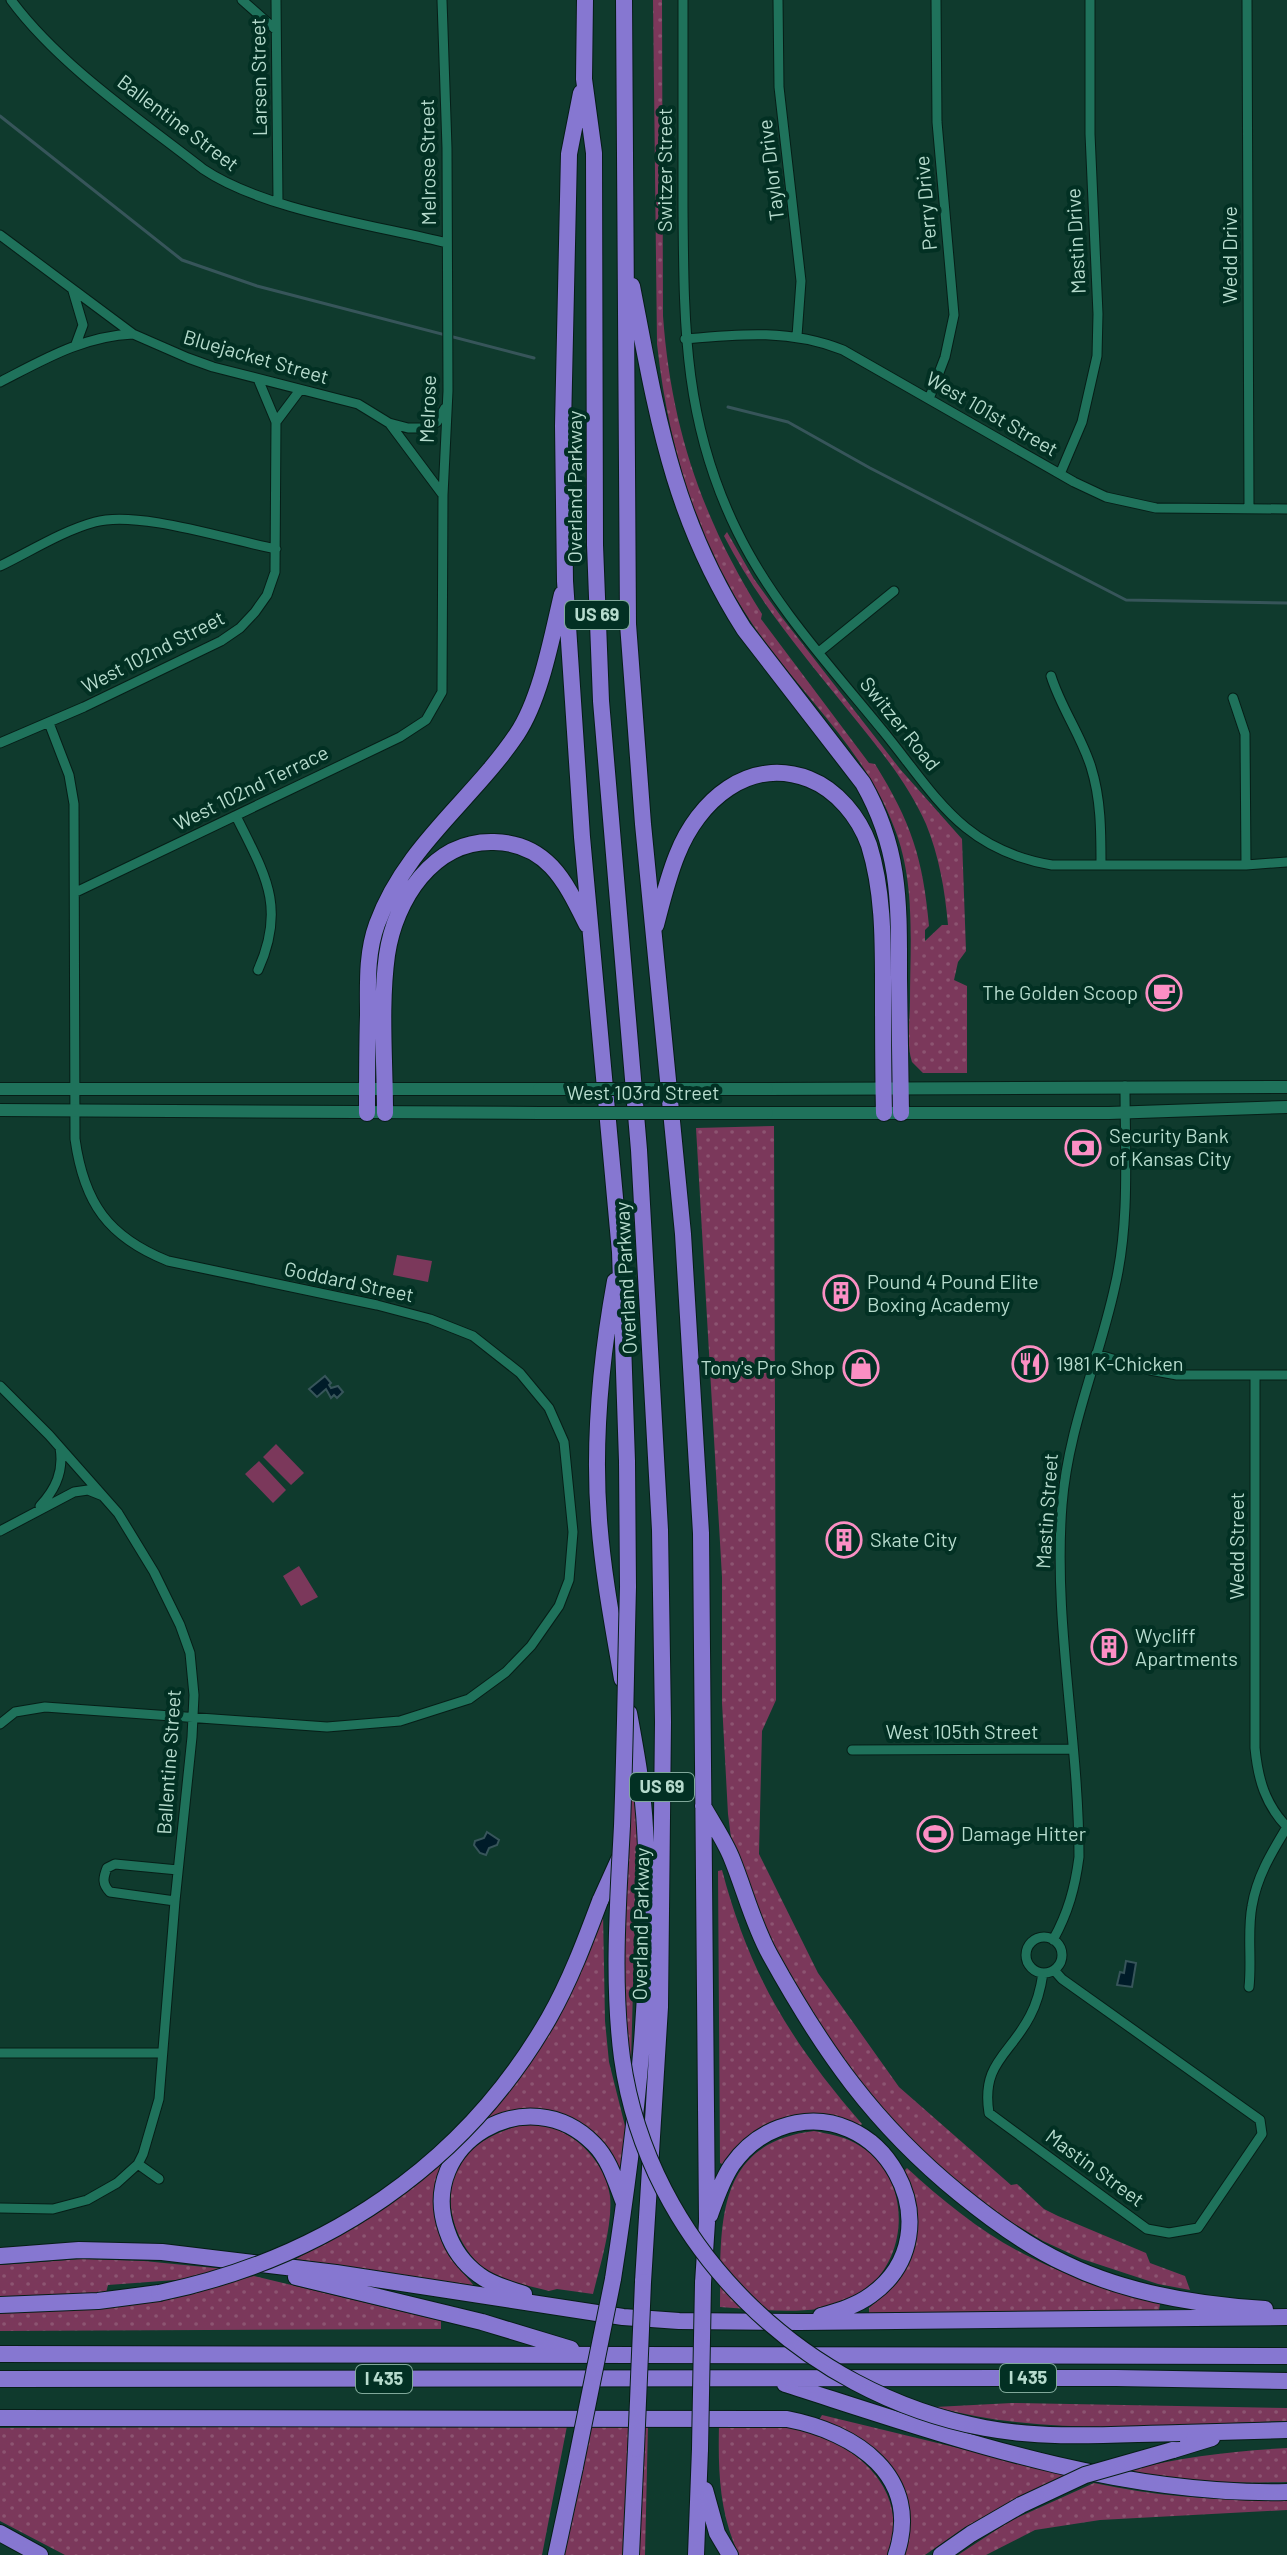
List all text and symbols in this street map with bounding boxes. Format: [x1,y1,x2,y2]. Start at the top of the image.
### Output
street label: Larsen Street [245,18,271,136]
street label: Ballentine Street [113,69,244,176]
street label: Melrose Street [414,99,440,225]
street label: Switzer Street [652,108,676,232]
street label: Taylor Drive [752,118,788,222]
street label: Perry Drive [909,155,941,251]
street label: Mastin Drive [1060,188,1090,295]
street label: Wedd Drive [1217,206,1241,304]
street label: Bluejacket Street [181,324,332,388]
street label: West 101st Street [922,366,1063,461]
street label: Melrose [414,375,440,443]
street label: Overland Parkway [562,411,586,563]
road number: US 69 [565,601,629,629]
street label: West 102nd Street [77,605,228,697]
street label: Switzer Road [856,672,946,775]
street label: West 102nd Terrace [169,739,332,835]
cafe icon: The Golden Scoop [1145,974,1183,1012]
place label: The Golden Scoop [982,980,1138,1004]
street label: West 103rd Street [566,1080,720,1104]
place label: Security Bank of Kansas City [1109,1123,1231,1170]
bank icon: Security Bank of Kansas City [1064,1129,1102,1167]
street label: Overland Parkway [609,1201,641,1355]
street label: Goddard Street [282,1256,416,1306]
place label: Pound 4 Pound Elite Boxing Academy [867,1269,1039,1316]
building icon: Pound 4 Pound Elite Boxing Academy [822,1274,860,1312]
restaurant icon: 1981 K-Chicken [1011,1345,1049,1383]
shop icon: Tony's Pro Shop [842,1349,880,1387]
place label: 1981 K-Chicken [1056,1351,1184,1375]
place label: Tony's Pro Shop [700,1355,835,1379]
street label: Mastin Street [1030,1452,1062,1570]
street label: Wedd Street [1224,1492,1248,1600]
building icon: Skate City [825,1521,863,1559]
place label: Skate City [870,1527,957,1551]
place label: Wycliff Apartments [1135,1623,1238,1670]
building icon: Wycliff Apartments [1090,1628,1128,1666]
street label: Ballentine Street [151,1688,185,1835]
street label: West 105th Street [885,1719,1039,1743]
road number: US 69 [630,1773,694,1801]
sports icon: Damage Hitter [916,1815,954,1853]
place label: Damage Hitter [961,1821,1086,1845]
street label: Overland Parkway [627,1847,653,2001]
street label: Mastin Street [1042,2123,1150,2211]
road number: I 435 [1000,2364,1056,2392]
road number: I 435 [356,2365,412,2393]

